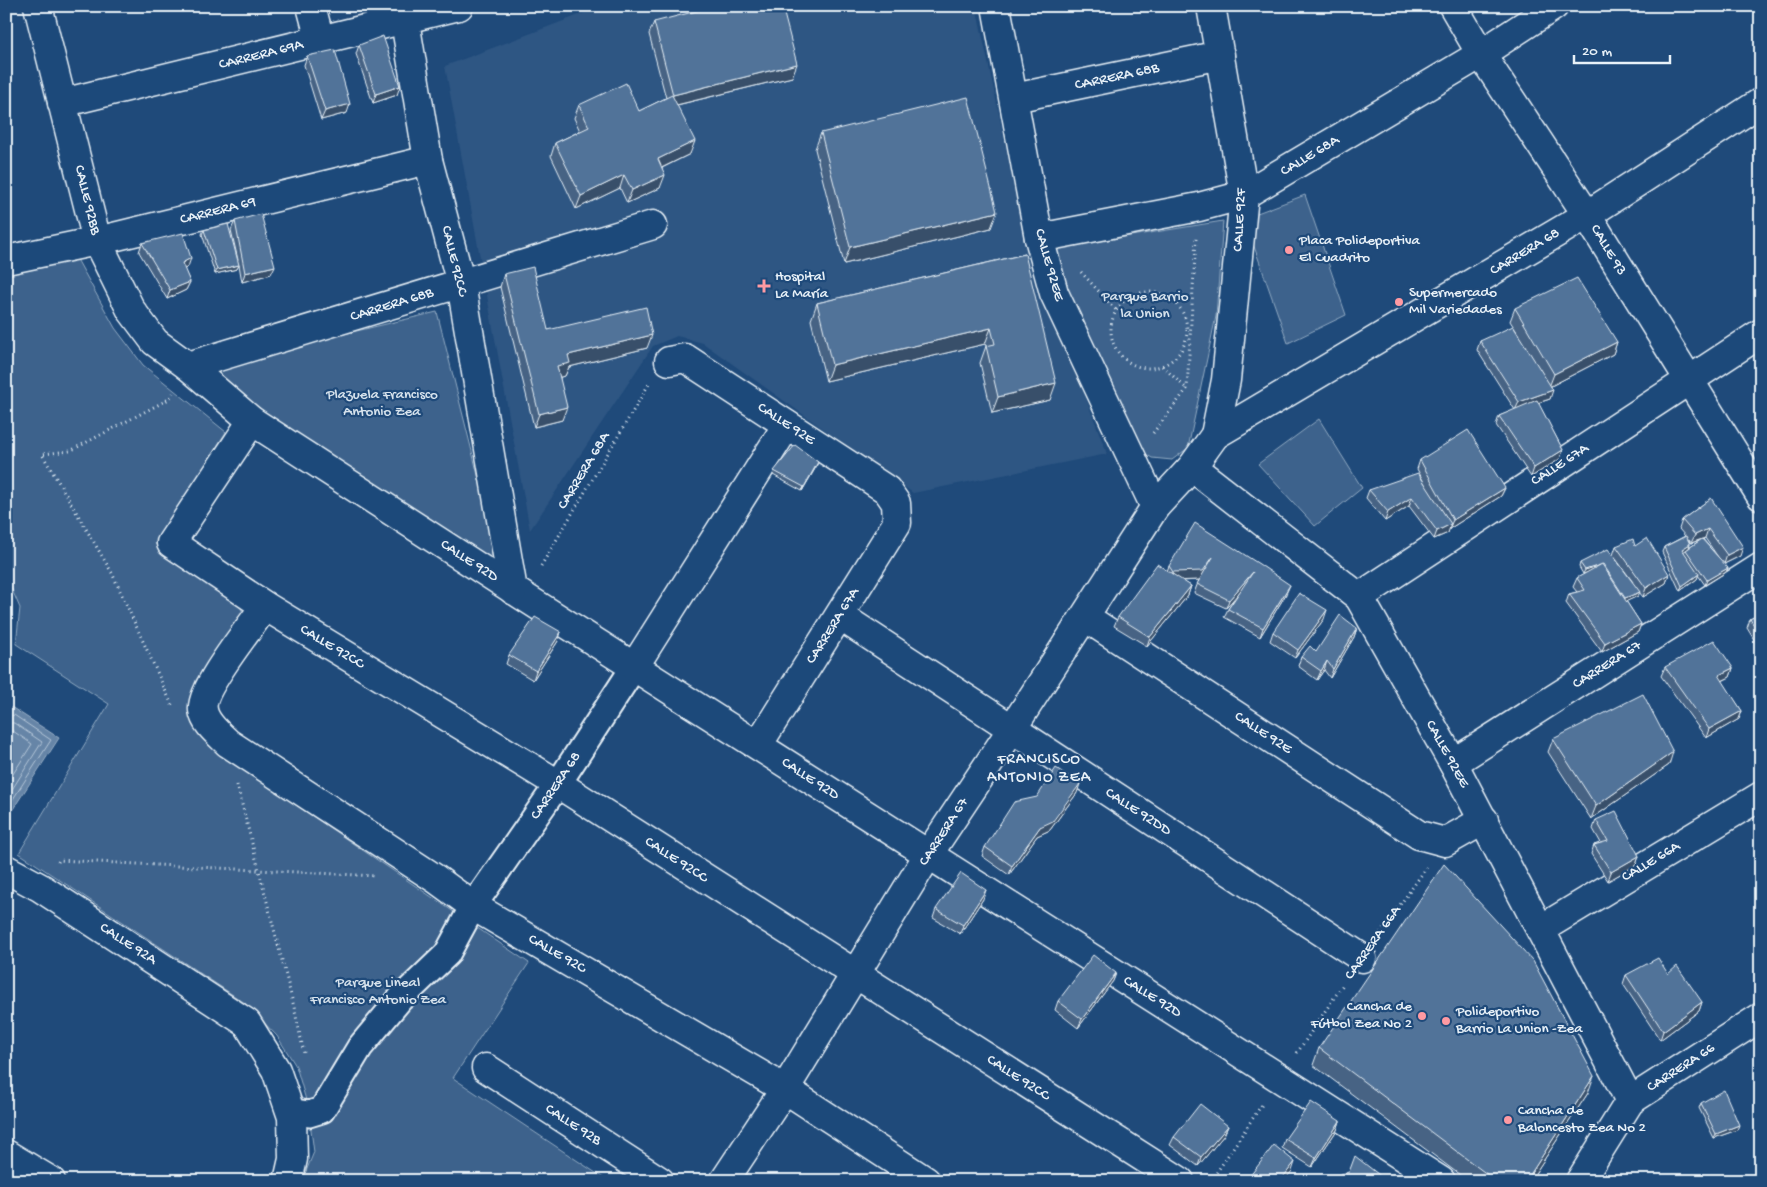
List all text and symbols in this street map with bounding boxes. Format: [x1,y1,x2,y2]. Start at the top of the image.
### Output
scale bar [1574,32,1671,64]
street label: CARRERA 69A [217,36,306,74]
text: 20 m [1582,43,1612,61]
street label: CARRERA 68B [1073,59,1161,95]
street label: CALLE 68A [1277,131,1344,181]
street label: CALLE 92BB [70,163,104,237]
street label: CALLE 92F [1229,187,1251,252]
street label: CARRERA 69 [178,193,258,229]
street label: CALLE 93 [1586,221,1630,279]
street label: CALLE 92CC [437,224,472,299]
street label: CARRERA 68 [1487,224,1563,280]
street label: CALLE 92EE [1030,227,1068,304]
place label: Placa Polideportiva El Cuadrito [1298,232,1421,267]
marker: Placa Polideportiva El Cuadrito [1283,244,1295,256]
place label: Hospital La María [775,268,829,303]
marker: Hospital La María [757,279,771,293]
street label: CARRERA 68B [348,284,436,326]
place label: Supermercado Mil Variedades [1409,284,1502,319]
park label: Parque Barrio la Union [1101,288,1189,323]
marker: Supermercado Mil Variedades [1393,296,1405,308]
park label: Plazuela Francisco Antonio Zea [325,386,438,421]
street label: CALLE 92E [754,399,819,450]
street label: CARRERA 68A [554,428,615,513]
street label: CALLE 67A [1528,439,1593,490]
street label: CALLE 92D [437,536,502,587]
street label: CARRERA 67A [802,584,864,667]
street label: CALLE 92CC [297,621,368,674]
street label: CARRERA 67 [1569,636,1646,693]
street label: CALLE 92E [1231,708,1296,759]
street label: CALLE 92EE [1421,717,1473,791]
street label: CARRERA 68 [527,749,585,823]
district label: FRANCISCO ANTONIO ZEA [987,751,1092,788]
street label: CALLE 92D [778,754,843,805]
street label: CALLE 92DD [1102,784,1175,840]
street label: CARRERA 67 [915,794,973,869]
street label: CALLE 92CC [641,833,712,888]
street label: CALLE 66A [1619,837,1684,886]
street label: CARRERA 66A [1341,902,1406,984]
street label: CALLE 92A [96,919,161,970]
street label: CALLE 92C [525,930,590,978]
street label: CALLE 92D [1119,972,1185,1022]
park label: Parque Lineal Francisco Antonio Zea [309,974,447,1009]
place label: Cancha de Fútbol Zea No 2 [1310,998,1412,1033]
place label: Polideportivo Barrio La Union -Zea [1455,1003,1583,1038]
marker: Cancha de Fútbol Zea No 2 [1416,1010,1428,1022]
marker: Polideportivo Barrio La Union -Zea [1440,1015,1452,1027]
street label: CARRERA 66 [1644,1039,1719,1097]
street label: CALLE 92CC [983,1051,1054,1106]
street label: CALLE 92B [542,1100,605,1150]
place label: Cancha de Baloncesto Zea No 2 [1517,1102,1646,1137]
marker: Cancha de Baloncesto Zea No 2 [1502,1114,1514,1126]

